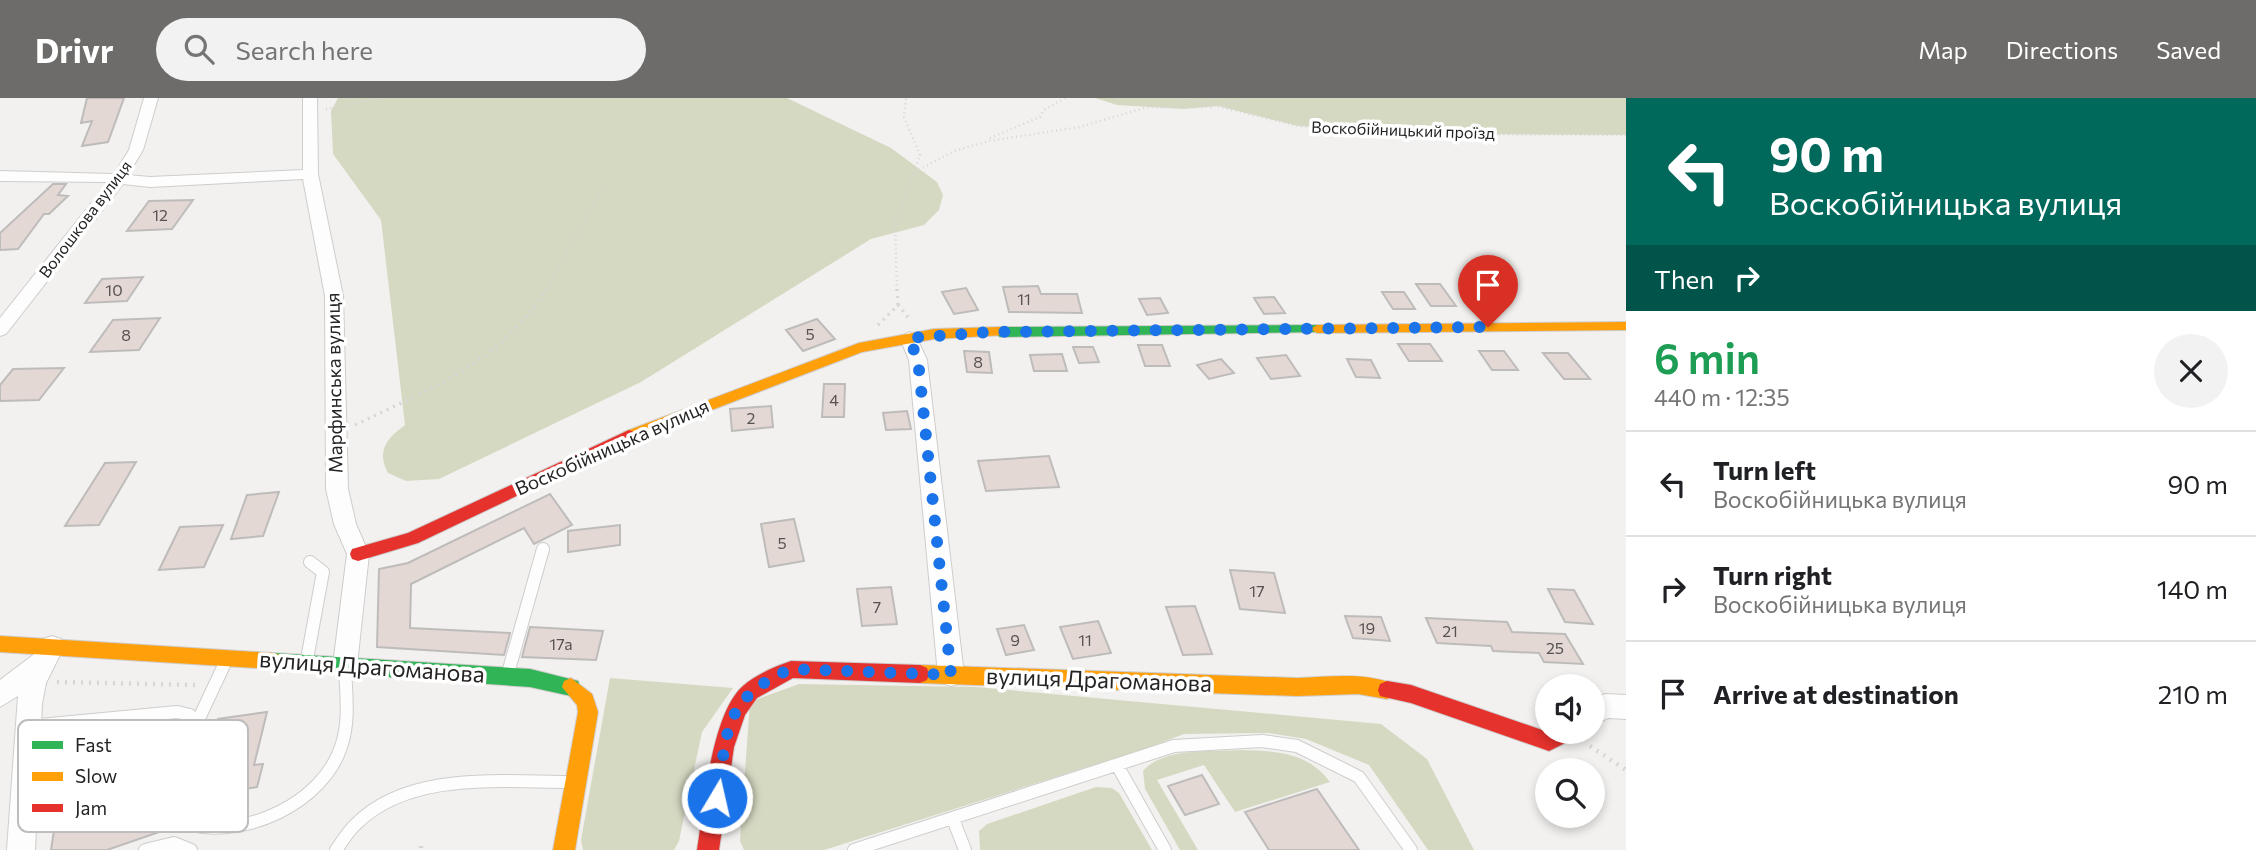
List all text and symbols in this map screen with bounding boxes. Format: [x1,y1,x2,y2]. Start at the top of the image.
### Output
search box [156,18,646,81]
text: Drivr [35,29,114,70]
icon: search [180,30,218,68]
text: Search here [236,34,373,65]
text: Map [1918,35,1968,64]
text: Directions [2006,35,2118,64]
text: Saved [2156,35,2221,64]
street label: Воскобійницький проїзд [1311,117,1496,142]
text: 90 m [1769,122,1884,182]
icon: left [1654,126,1745,217]
street label: Волошкова вулиця [34,156,135,281]
text: Воскобійницька вулиця [1769,182,2122,222]
house number: 12 [152,205,168,224]
pin [1458,255,1518,327]
icon: right [1728,259,1766,297]
text: Then [1654,263,1714,294]
icon: arrive [1469,266,1507,304]
house number: 10 [105,280,123,299]
house number: 11 [1017,289,1031,308]
street label: Марфинська вулиця [320,293,347,474]
house number: 5 [805,324,815,343]
house number: 8 [121,325,131,344]
text: 6 min [1654,331,1760,383]
button: close [2154,334,2228,408]
house number: 8 [973,352,983,371]
text: 440 m · 12:35 [1654,383,1790,411]
house number: 4 [829,390,839,409]
street label: Воскобійницька вулиця [511,393,712,500]
house number: 2 [747,408,756,427]
text: Turn left [1713,454,1816,485]
icon: left [1654,465,1692,503]
text: 90 m [2168,468,2228,499]
text: Воскобійницька вулиця [1713,485,1967,513]
house number: 5 [777,533,787,552]
text: Turn right [1713,559,1832,590]
icon: right [1654,570,1692,608]
text: 140 m [2157,573,2228,604]
house number: 17 [1249,581,1265,600]
text: Воскобійницька вулиця [1713,590,1967,618]
house number: 7 [873,597,881,616]
house number: 19 [1359,618,1375,637]
house number: 21 [1442,621,1458,640]
house number: 9 [1010,630,1020,649]
house number: 11 [1078,630,1092,649]
house number: 17а [549,634,573,653]
house number: 25 [1546,638,1564,657]
street label: вулиця Драгоманова [258,644,486,688]
street label: вулиця Драгоманова [986,661,1212,697]
map controls [1535,674,1605,828]
button: sound [1535,674,1605,744]
icon: arrive [1654,675,1692,713]
text: Arrive at destination [1713,678,1959,709]
text: 210 m [2158,678,2228,709]
legend [18,720,248,832]
text: Fast [75,733,112,756]
button: search [1535,758,1605,828]
position arrow [680,761,754,835]
text: Slow [75,764,117,787]
text: Jam [75,796,107,819]

